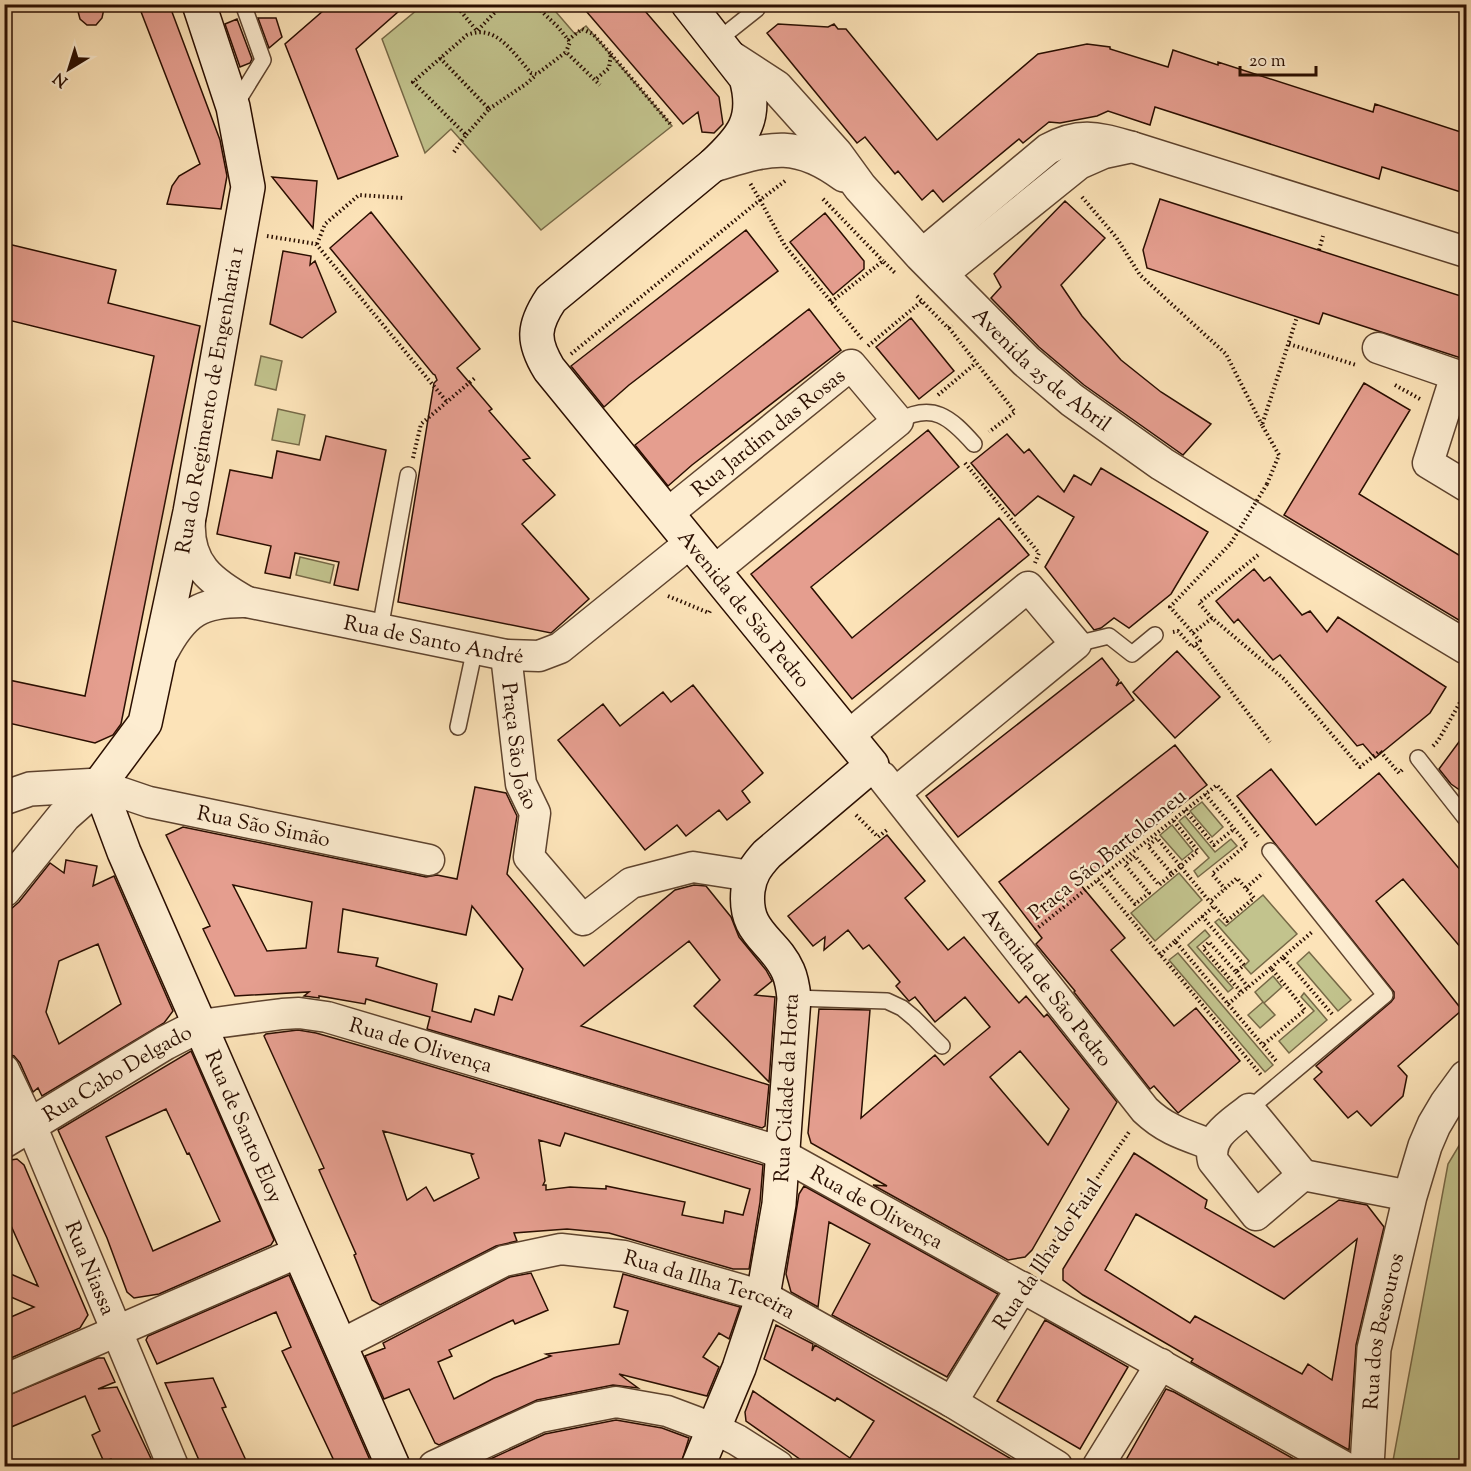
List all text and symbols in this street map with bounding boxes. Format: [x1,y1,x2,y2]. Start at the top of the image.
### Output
north arrow [39,39,99,99]
scale bar [1240,39,1316,77]
text: 20 m [1249,49,1286,75]
text: N [49,66,73,92]
street label: Rua do Regimento de Engenharia 1 [169,245,253,556]
street label: Avenida 25 de Abril [964,302,1116,440]
street label: Rua Jardim das Rosas [686,362,853,505]
street label: Avenida de São Pedro [669,524,816,695]
street label: Rua de Santo André [341,609,524,673]
street label: Praça São João [492,681,544,815]
street label: Praça São Bartolomeu [1023,782,1194,929]
street label: Rua São Simão [194,799,333,856]
street label: Avenida de São Pedro [973,902,1118,1074]
street label: Rua Cidade da Horta [768,993,808,1183]
street label: Rua de Olivença [345,1011,496,1082]
street label: Rua Cabo Delgado [38,1019,198,1131]
street label: Rua de Santo Eloy [196,1046,289,1209]
street label: Rua de Olivença [804,1160,948,1258]
street label: Rua da Ilha do Faial [987,1174,1110,1337]
street label: Rua Niassa [56,1217,122,1321]
street label: Rua da Ilha Terceira [620,1244,800,1328]
street label: Rua dos Besouros [1357,1250,1413,1411]

